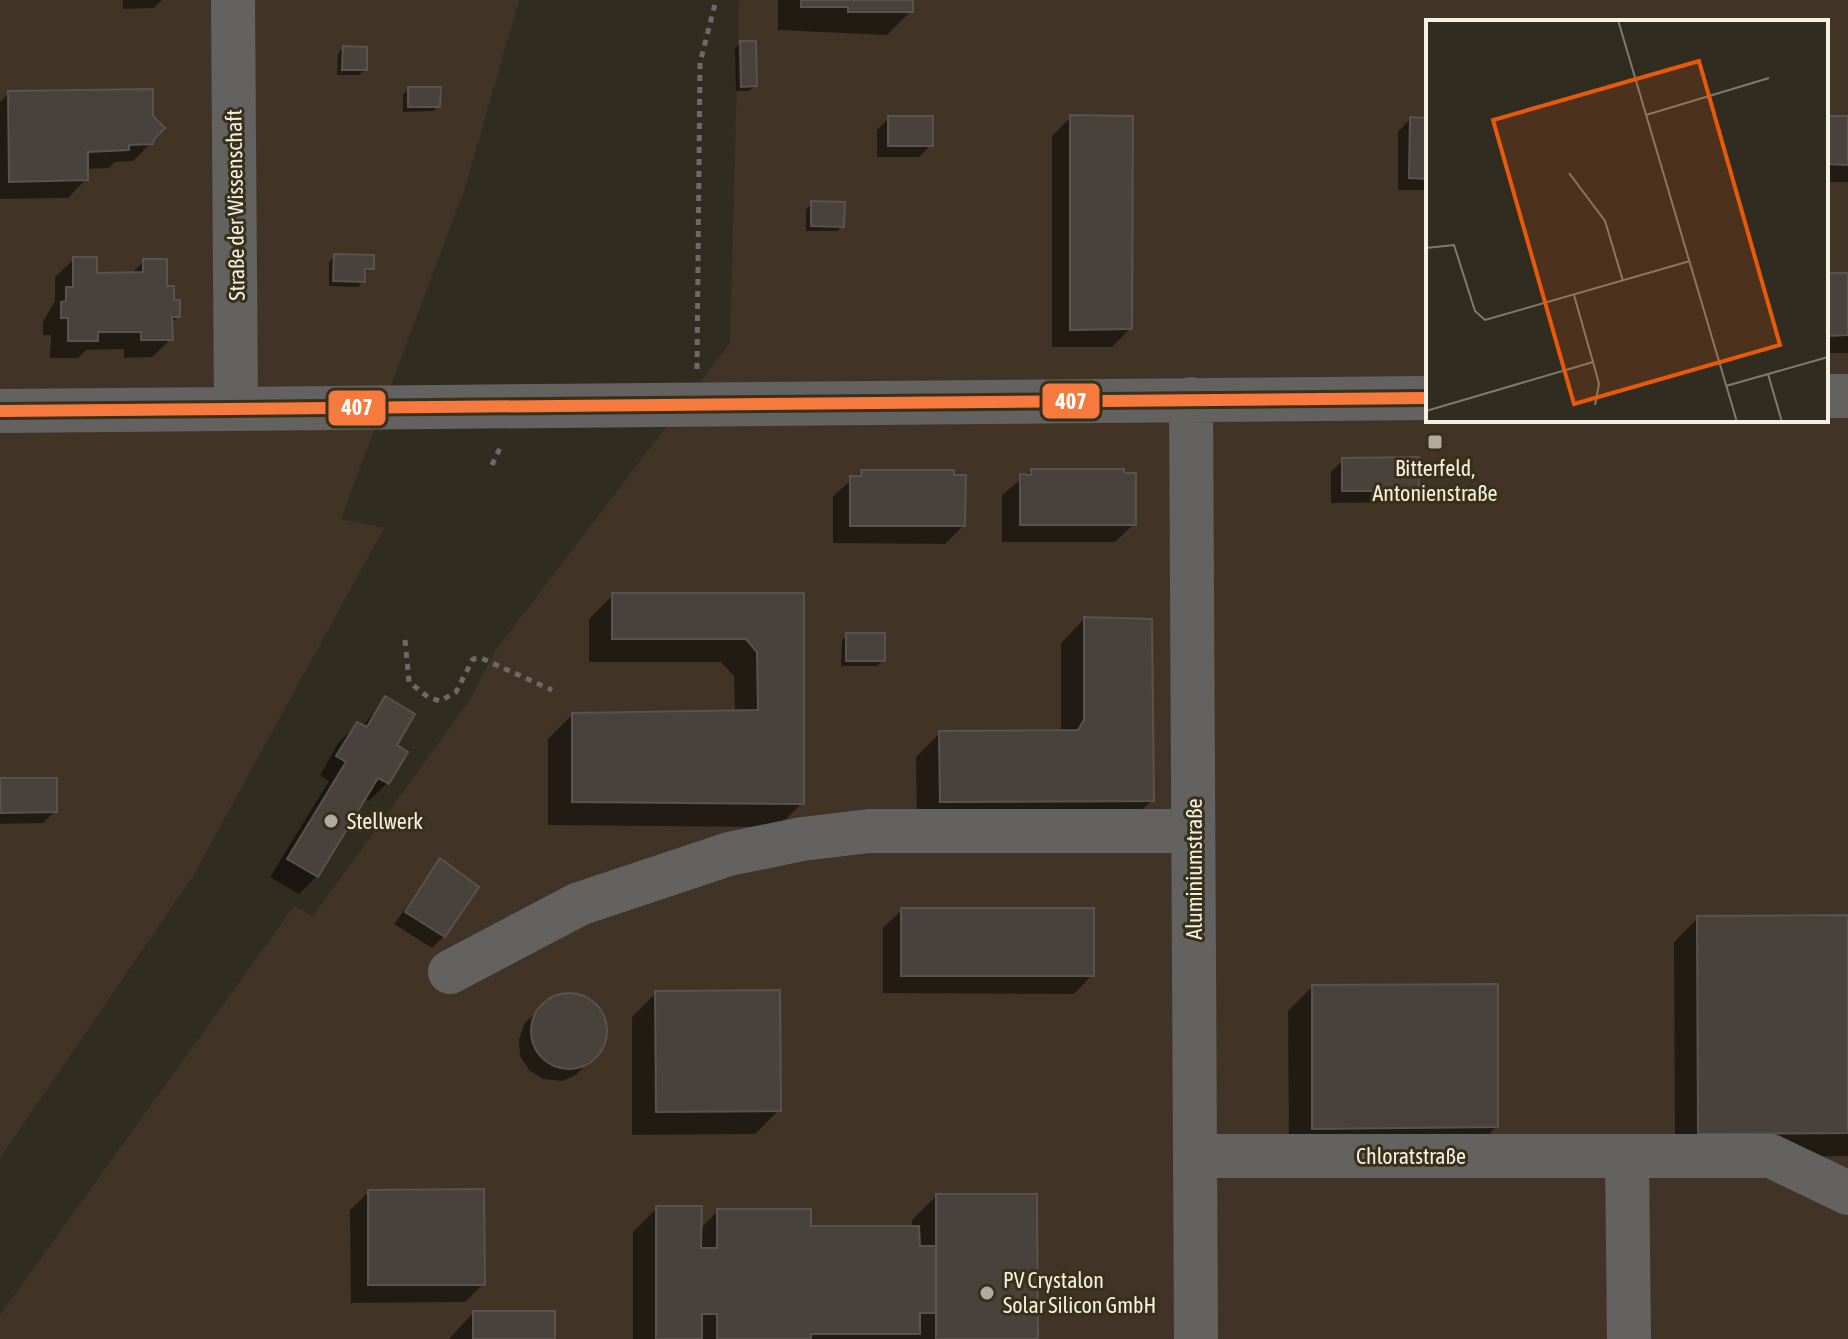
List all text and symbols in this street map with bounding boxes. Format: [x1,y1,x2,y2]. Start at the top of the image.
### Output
inset map [1426,20,1828,422]
street label: Straße der Wissenschaft [220,109,250,301]
line badge: 407 [1041,382,1101,420]
text: 407 [1054,388,1087,414]
line badge: 407 [327,389,387,427]
text: 407 [340,394,373,420]
marker: Bitterfeld, Antonienstraße [1426,433,1444,451]
place label: Bitterfeld, Antonienstraße [1372,455,1498,506]
street label: Aluminiumstraße [1181,798,1207,940]
place label: Stellwerk [347,808,423,834]
marker: Stellwerk [322,812,340,830]
street label: Chloratstraße [1356,1143,1466,1169]
place label: PV Crystalon Solar Silicon GmbH [1003,1267,1156,1318]
marker: PV Crystalon Solar Silicon GmbH [978,1284,996,1302]

